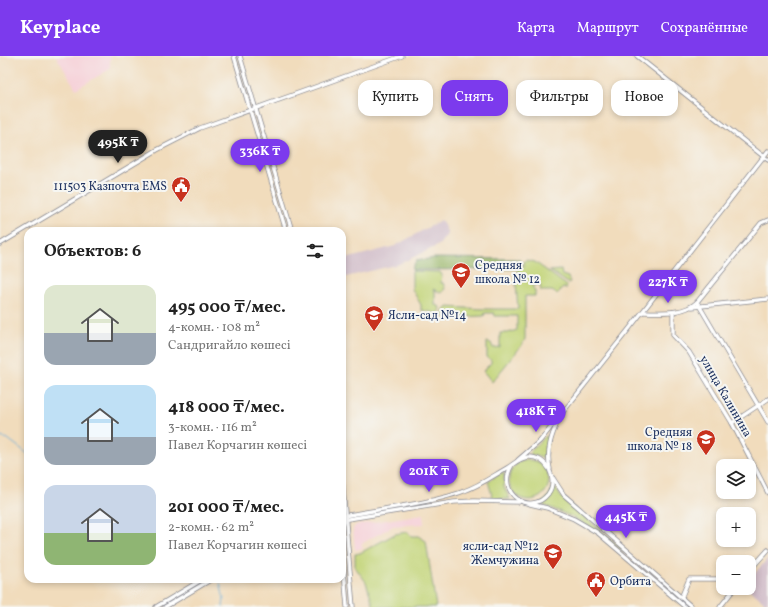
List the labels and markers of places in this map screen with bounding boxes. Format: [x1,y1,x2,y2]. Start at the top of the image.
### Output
pin: 495K ₸ [85,130,151,164]
pin: 336K ₸ [227,139,293,173]
public building icon: 111503 Казпочта EMS [170,175,192,203]
place label: 111503 Казпочта EMS [54,179,167,195]
place label: Средняя школа № 12 [475,258,540,288]
school or university icon: Средняя школа № 12 [450,261,472,289]
pin: 227K ₸ [635,270,701,304]
school or university icon: Ясли-сад №14 [363,304,385,332]
place label: Ясли-сад №14 [388,308,466,324]
pin: 418K ₸ [503,399,569,433]
place label: Средняя школа № 18 [627,425,692,455]
school or university icon: Средняя школа № 18 [695,428,717,456]
pin: 201K ₸ [396,459,462,493]
pin: 445K ₸ [593,505,659,539]
place label: ясли-сад №12 Жемчужина [463,539,539,569]
school or university icon: ясли-сад №12 Жемчужина [542,542,564,570]
public building icon: Орбита [585,570,607,598]
place label: Орбита [610,574,651,590]

